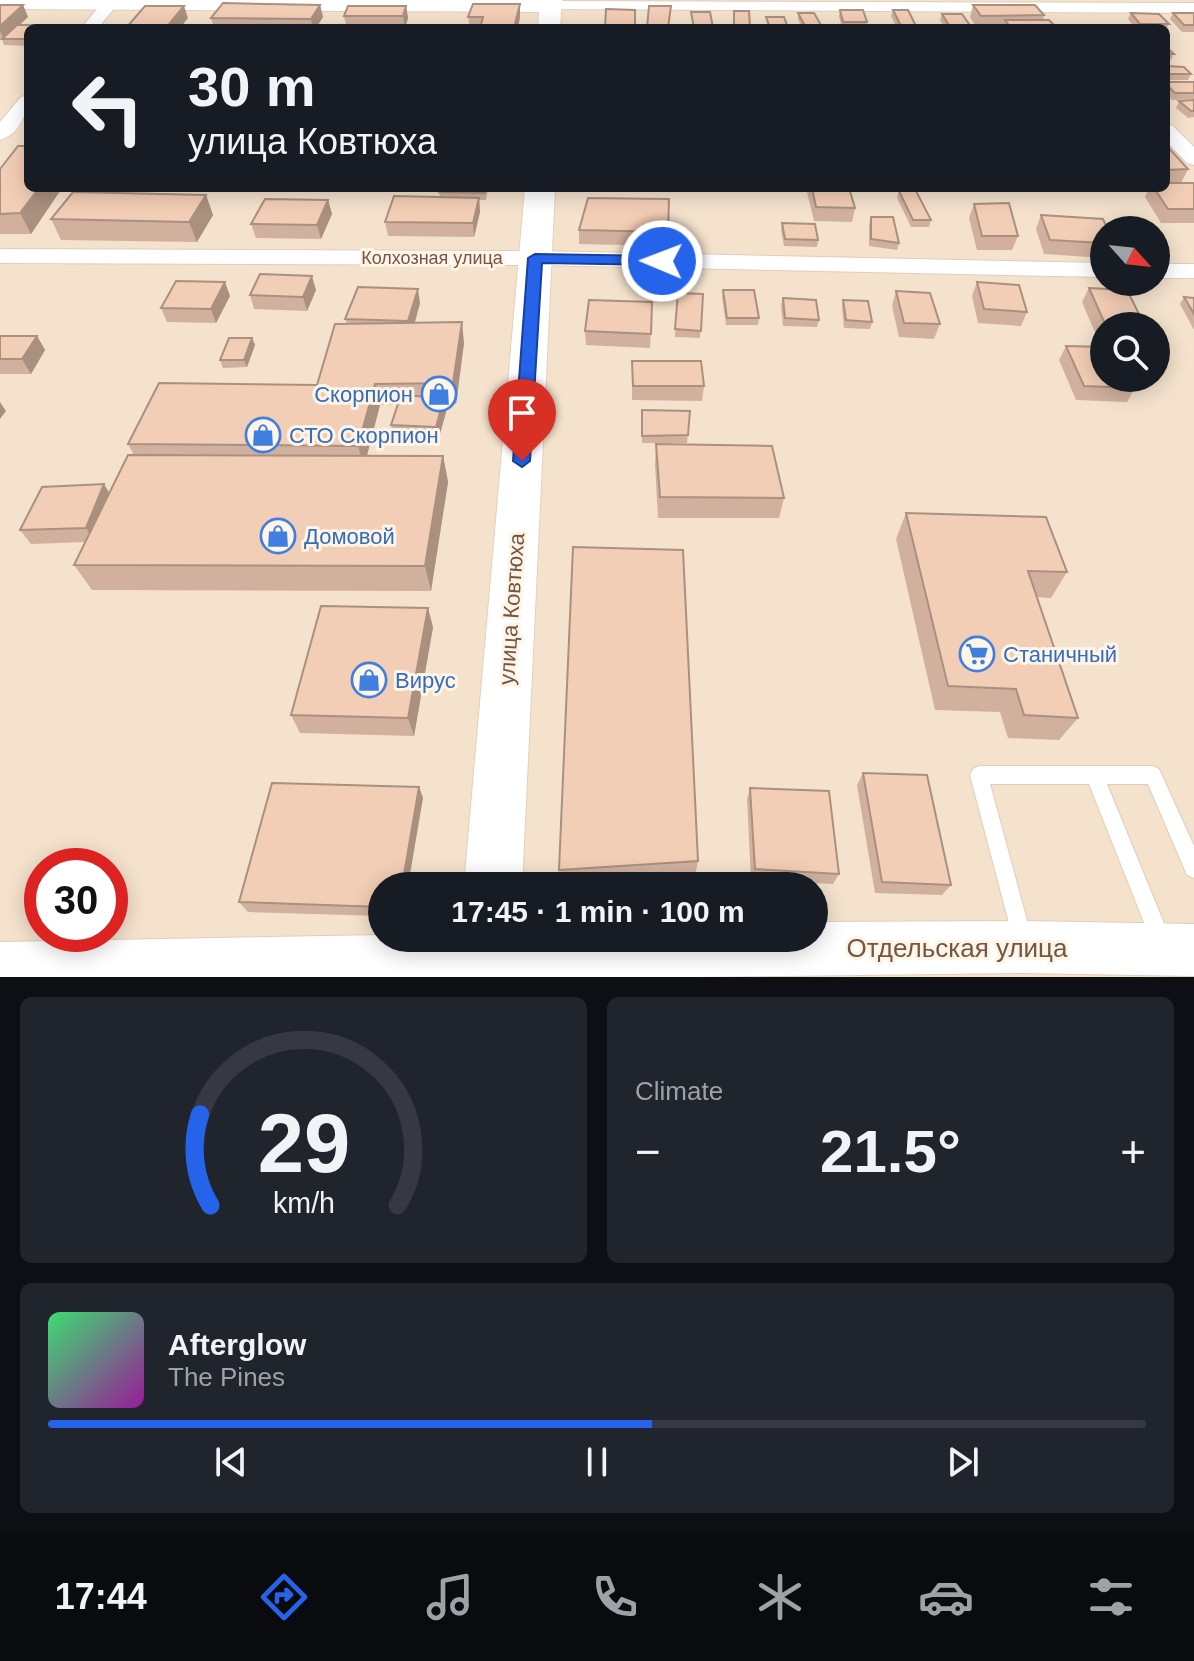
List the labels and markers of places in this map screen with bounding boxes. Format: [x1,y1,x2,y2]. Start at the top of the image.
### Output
shop icon: Скорпион [420,375,458,413]
pin [488,379,556,461]
place label: Скорпион [314,382,413,407]
shop icon: СТО Скорпион [244,416,282,454]
place label: СТО Скорпион [289,423,439,448]
shop icon: Домовой [259,517,297,555]
place label: Домовой [304,524,395,549]
supermarket icon: Станичный [958,635,996,673]
place label: Станичный [1003,642,1117,667]
shop icon: Вирус [350,661,388,699]
place label: Вирус [395,668,456,693]

